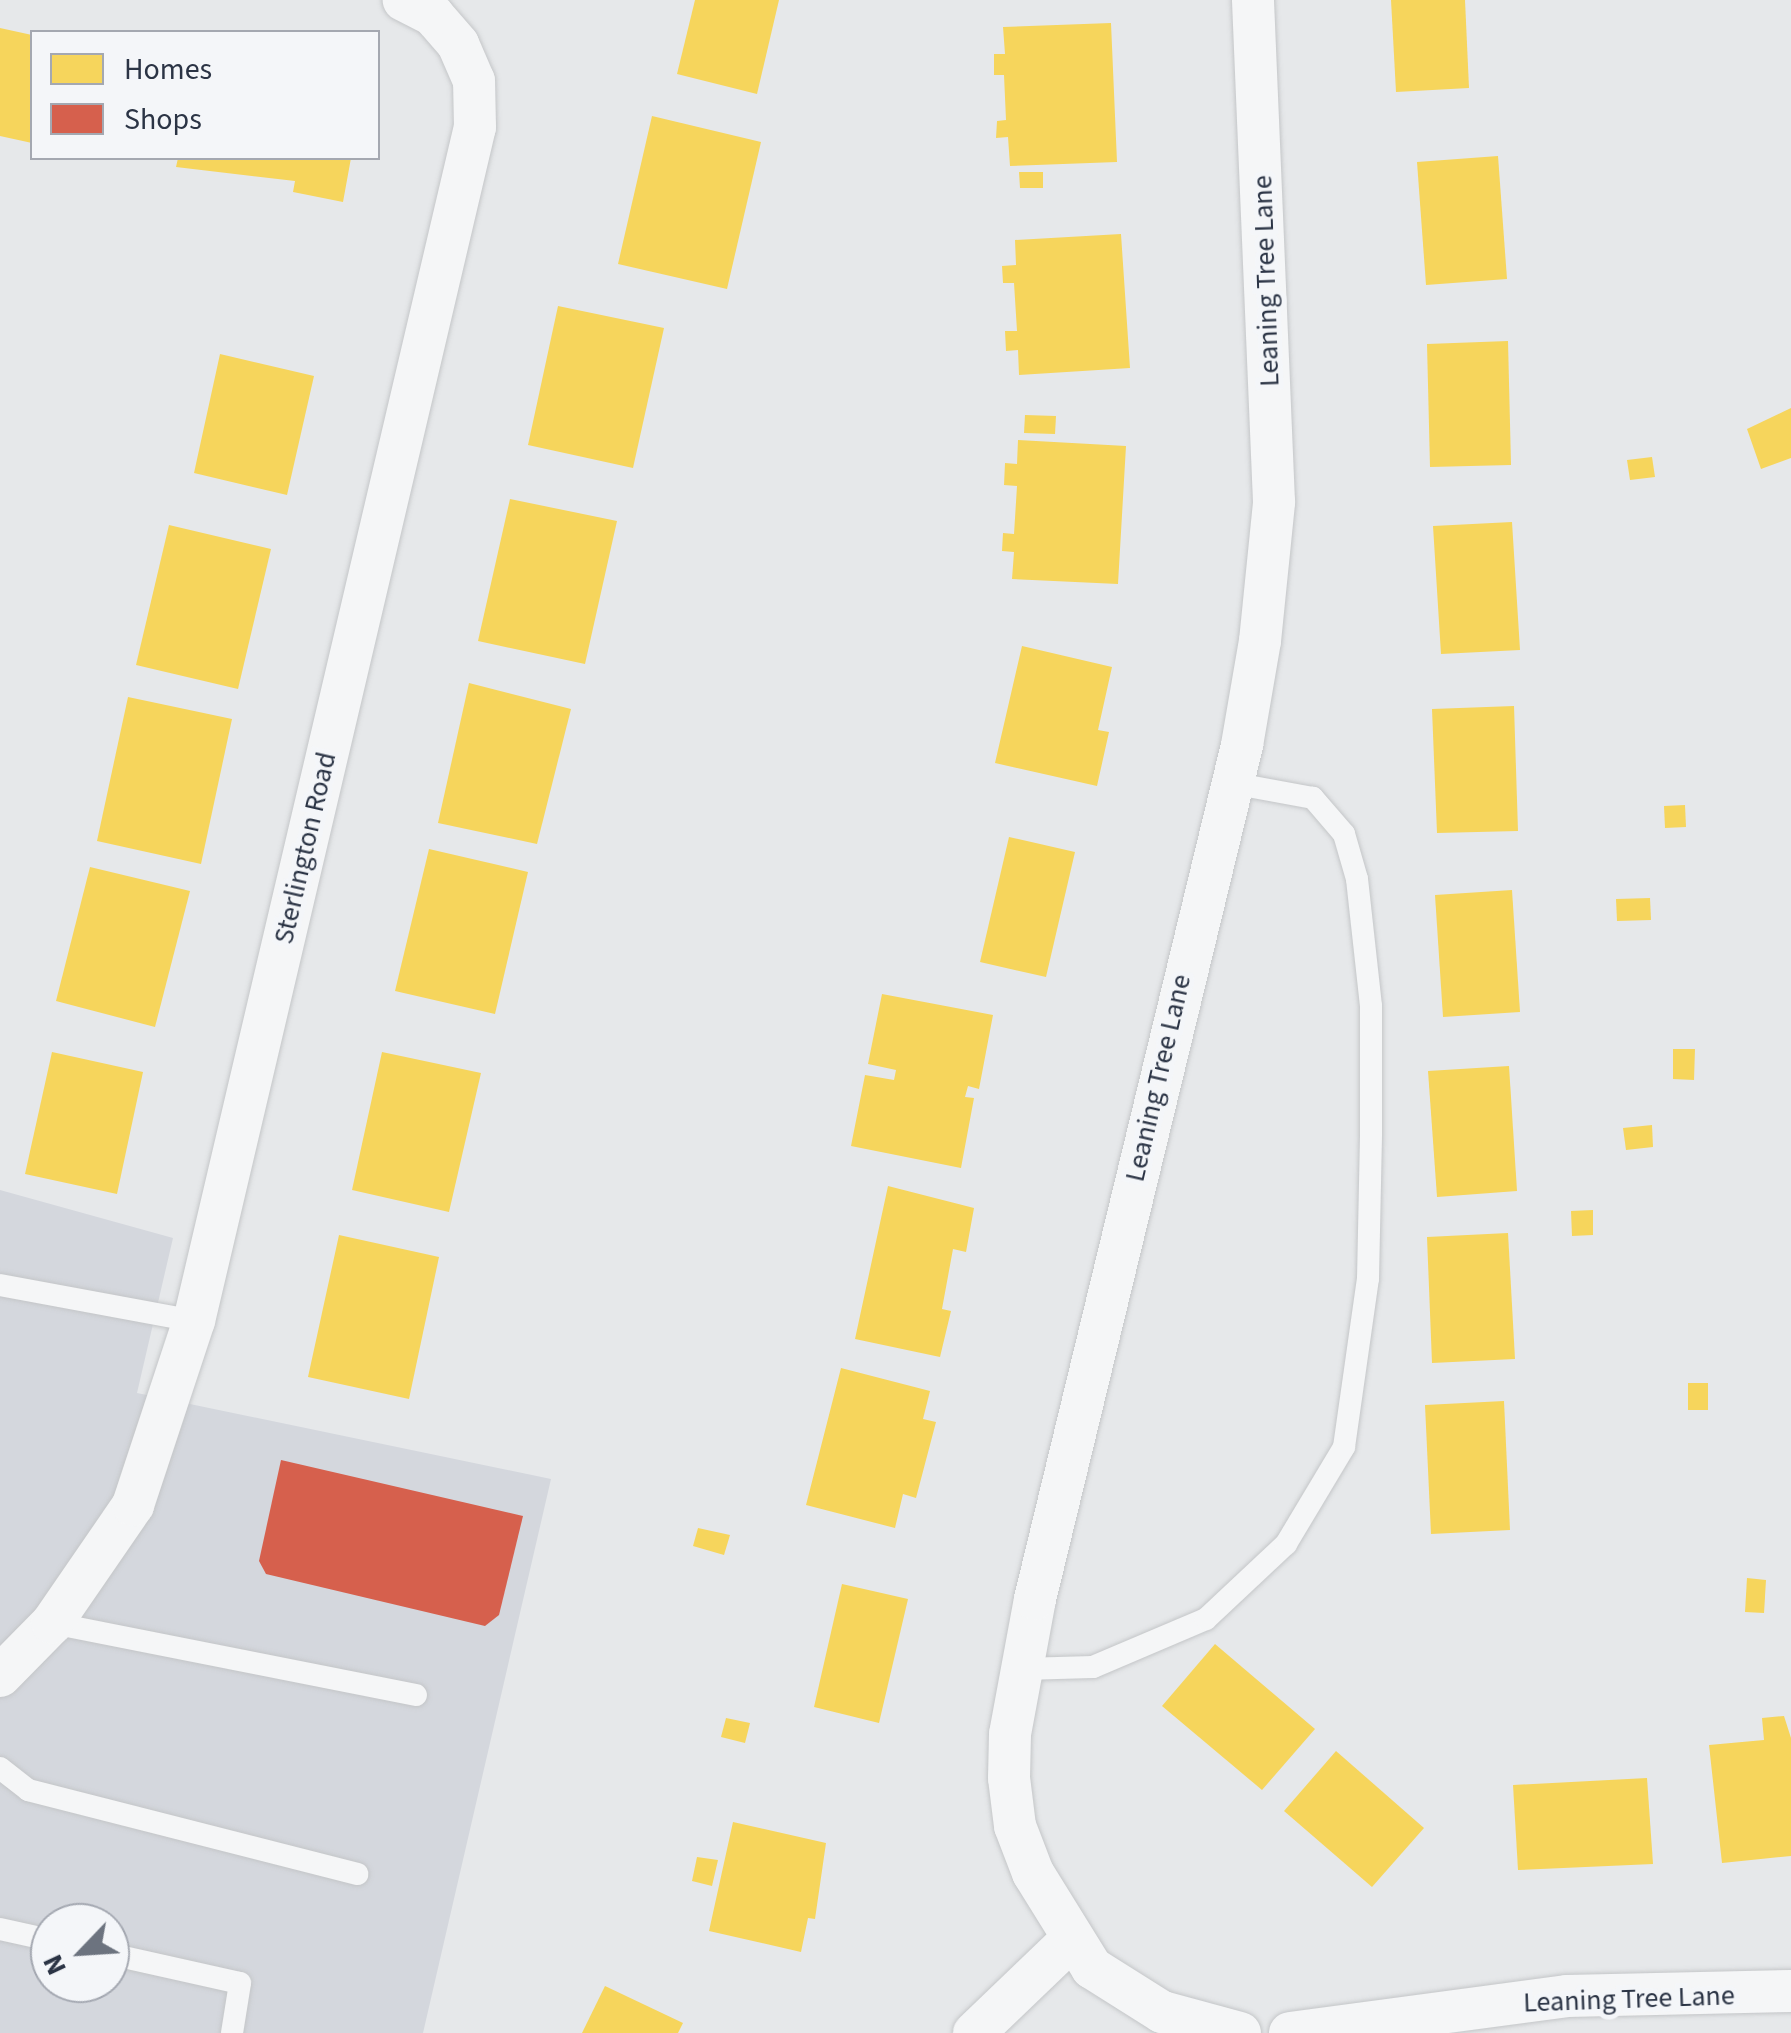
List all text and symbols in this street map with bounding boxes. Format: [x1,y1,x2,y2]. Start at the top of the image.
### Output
legend [30,30,380,160]
text: Homes [124,48,212,91]
text: Shops [124,98,202,141]
street label: Leaning Tree Lane [1246,175,1286,387]
street label: Sterlington Road [267,749,343,947]
street label: Leaning Tree Lane [1118,971,1198,1185]
north arrow [30,1903,130,2003]
text: N [33,1948,77,1982]
street label: Leaning Tree Lane [1523,1979,1735,2019]

